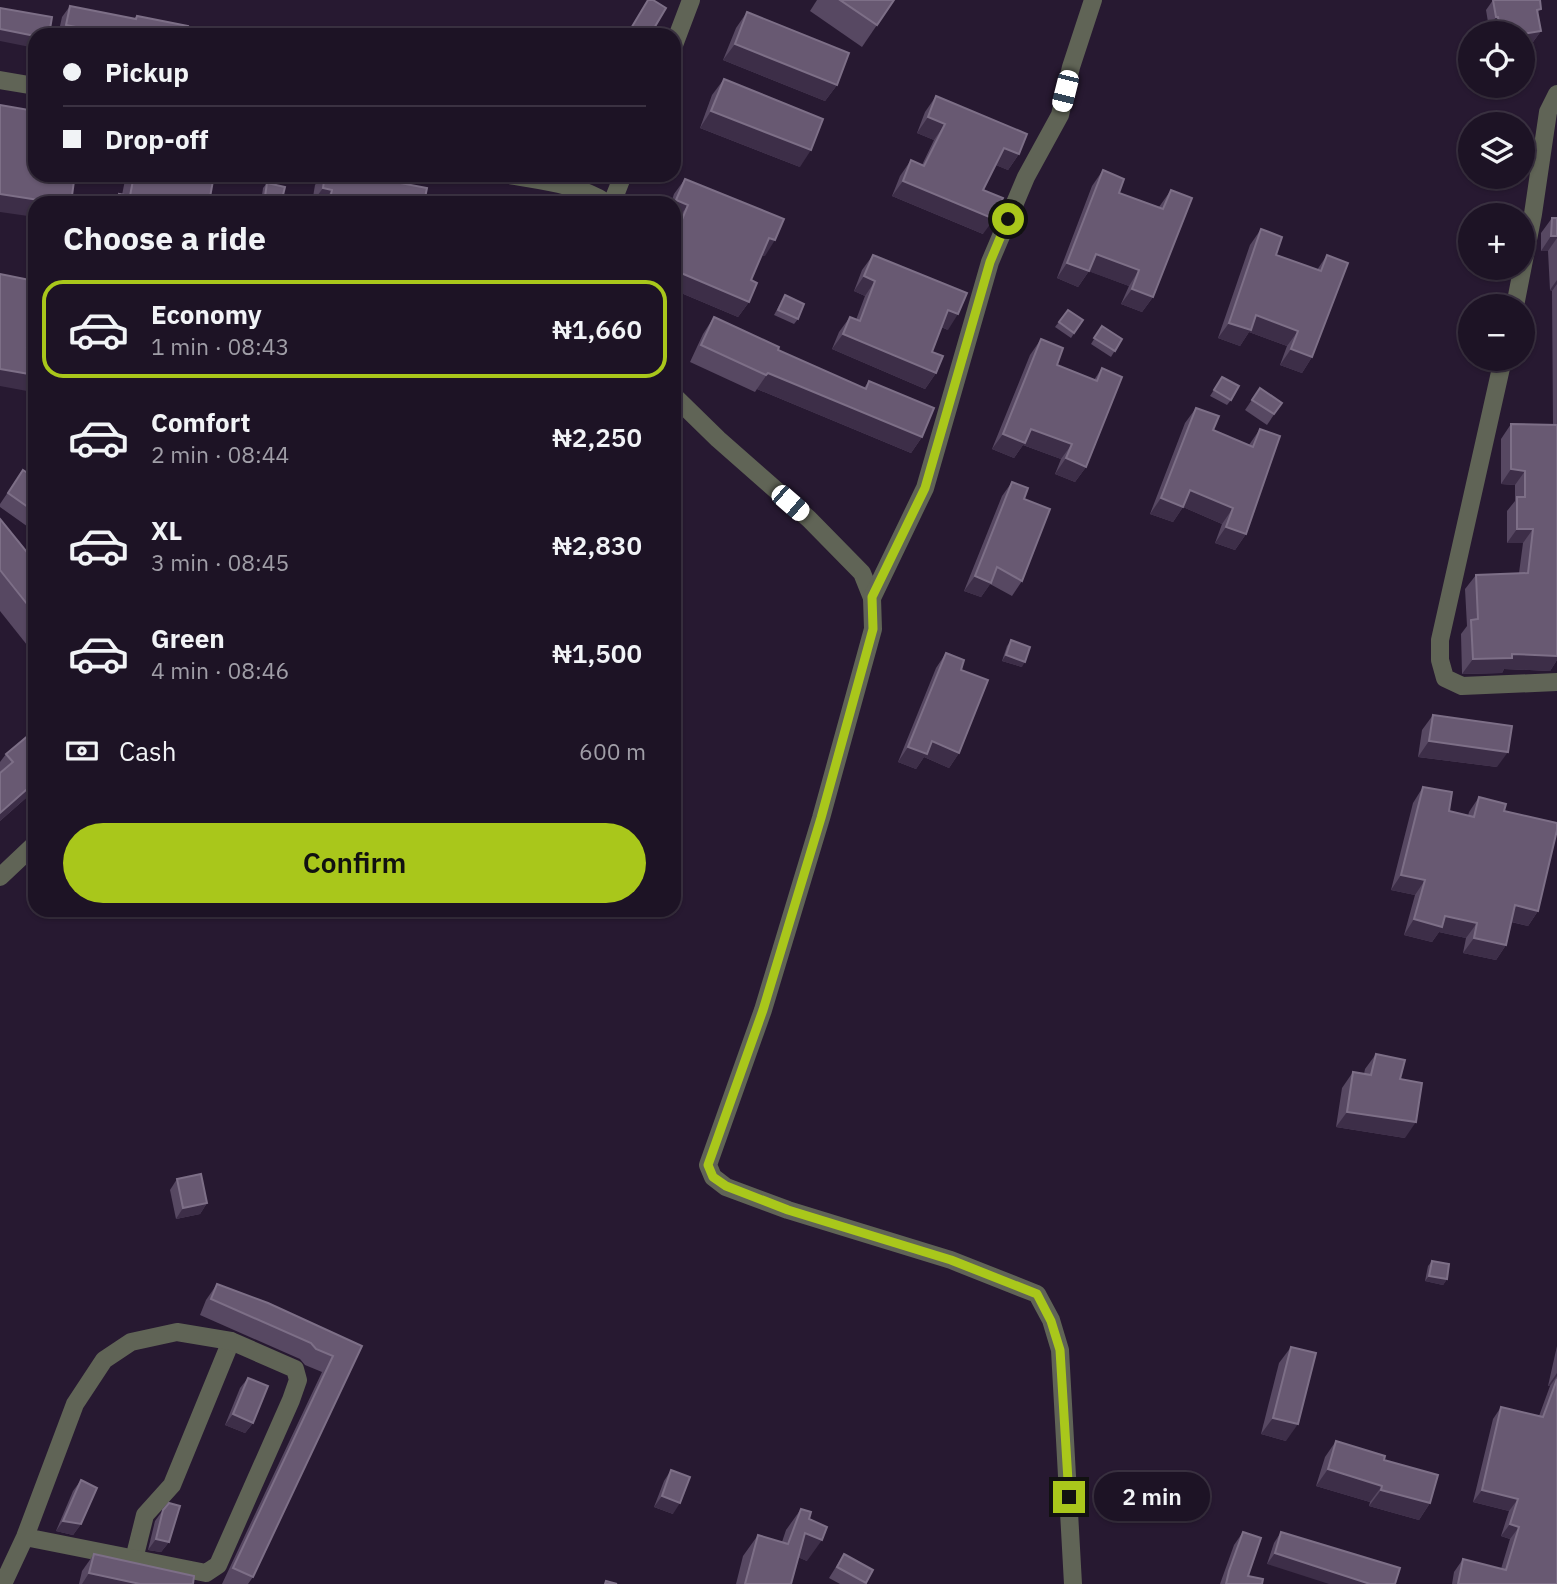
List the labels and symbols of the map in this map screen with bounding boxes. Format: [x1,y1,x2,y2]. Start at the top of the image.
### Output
car [1050,68,1081,114]
route start [992,203,1024,235]
car [768,481,813,525]
callout: 2 min [1094,1472,1209,1522]
route end [1053,1481,1085,1513]

